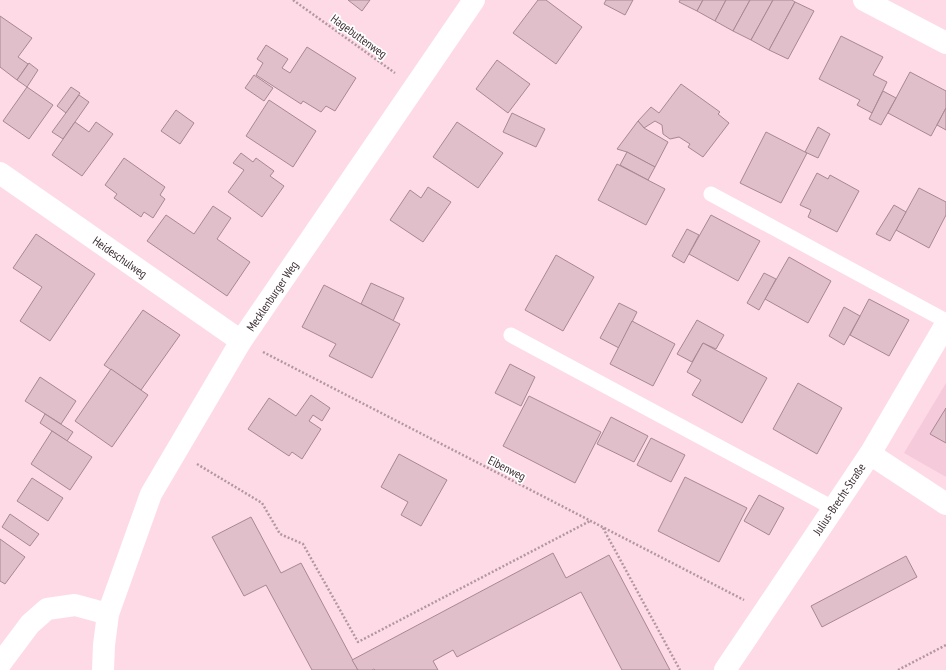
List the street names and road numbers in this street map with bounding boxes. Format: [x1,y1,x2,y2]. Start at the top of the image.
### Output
street label: Hagebuttenweg [328,11,390,61]
street label: Heideschulweg [90,233,150,281]
street label: Mecklenburger Weg [243,258,301,334]
street label: Eibenweg [486,452,528,484]
street label: Julius-Brecht-Straße [809,460,869,539]

